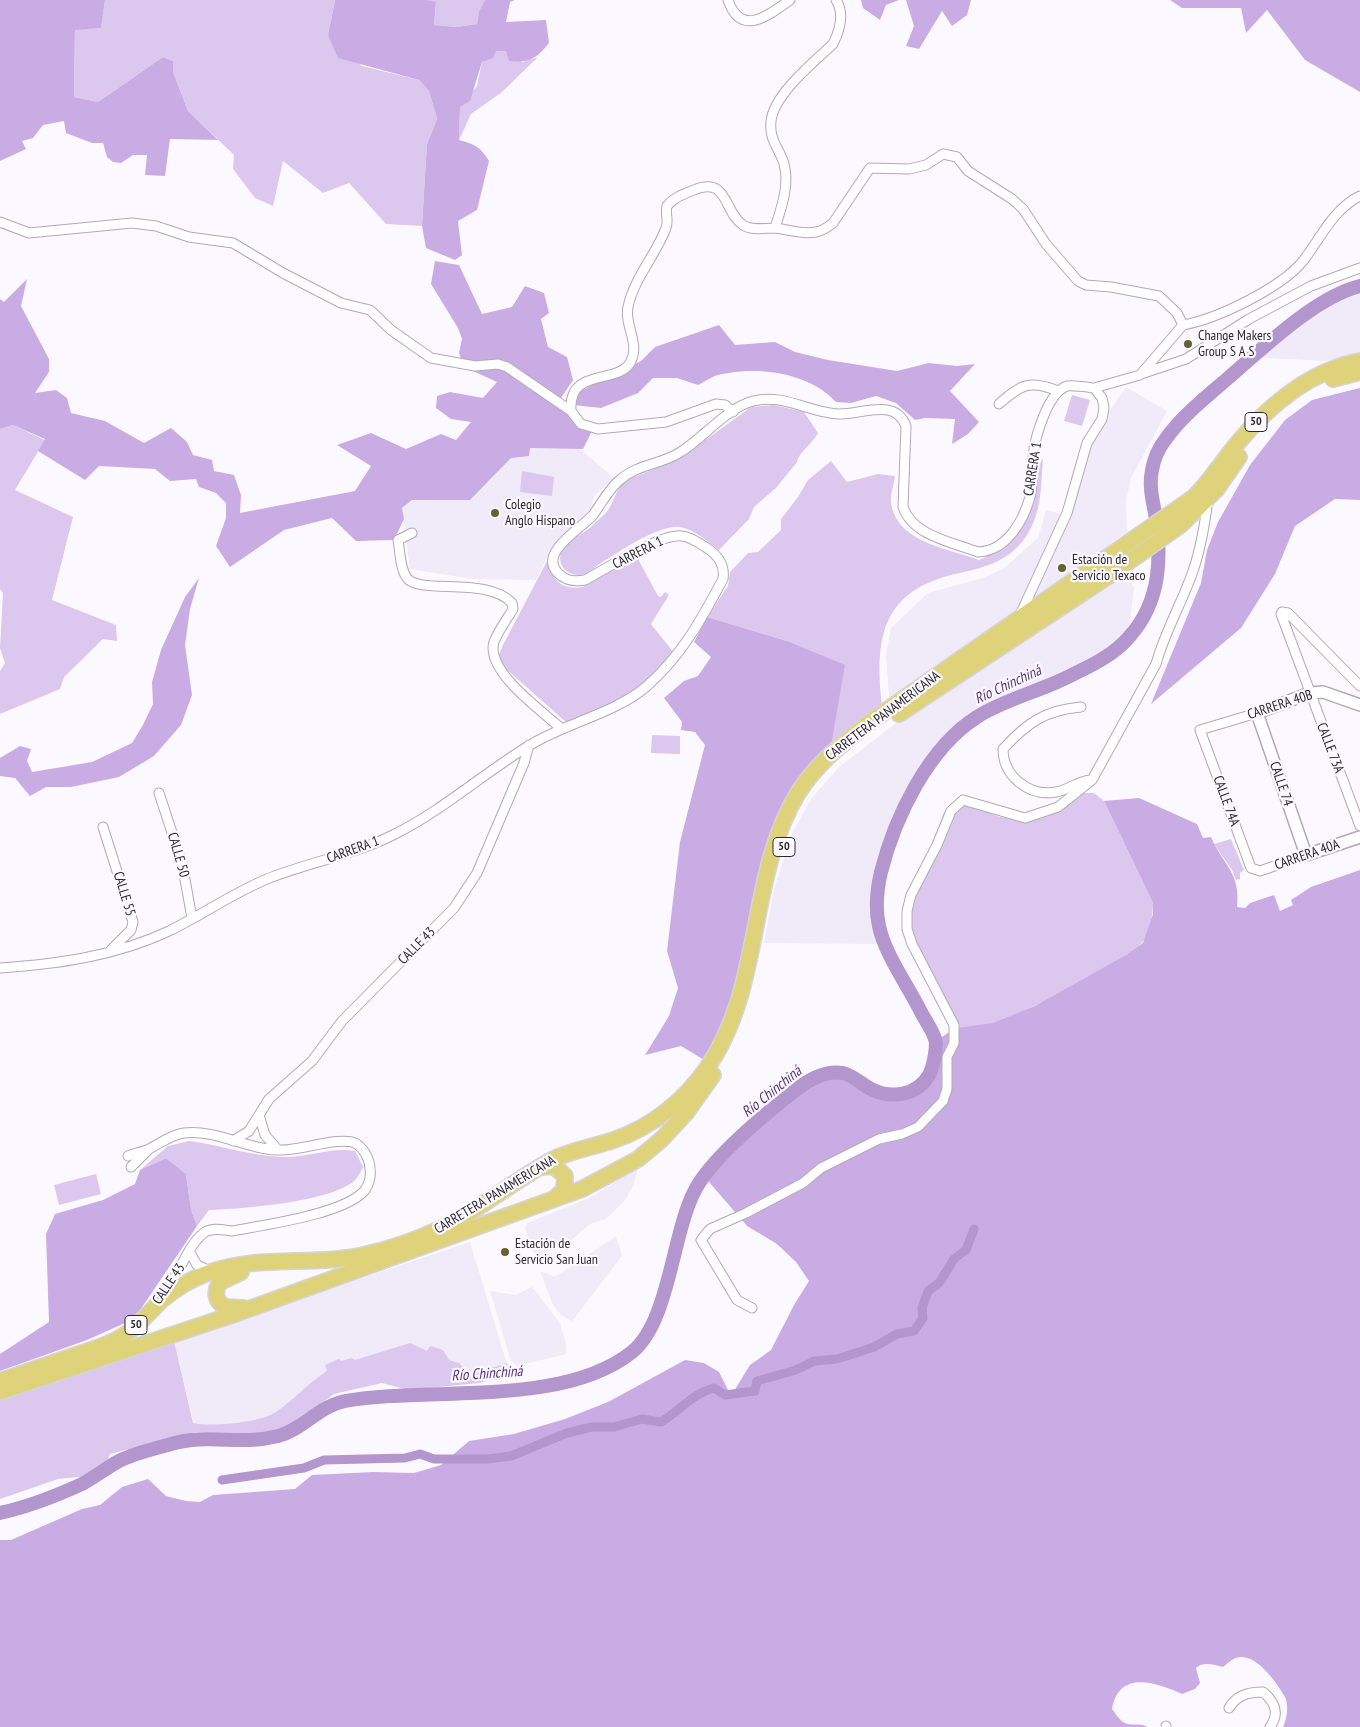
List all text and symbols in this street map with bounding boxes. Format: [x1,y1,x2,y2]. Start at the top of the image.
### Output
place label: Change Makers Group S A S [1198,328,1271,361]
marker: Change Makers Group S A S [1182,338,1194,350]
road number: 50 [1245,412,1267,432]
street label: CARRERA 1 [1020,441,1046,497]
place label: Colegio Anglo Hispano [505,497,575,530]
marker: Colegio Anglo Hispano [489,507,501,519]
street label: CARRERA 1 [610,533,666,573]
place label: Estación de Servicio Texaco [1072,552,1146,584]
marker: Estación de Servicio Texaco [1056,562,1068,574]
water label: Río Chinchiná [972,662,1044,708]
street label: CARRETERA PANAMERICANA [823,668,943,764]
street label: CARRERA 40B [1245,687,1315,723]
street label: CALLE 73A [1313,720,1347,776]
street label: CALLE 74 [1266,760,1296,808]
street label: CALLE 74A [1209,773,1243,829]
street label: CALLE 50 [164,831,192,879]
street label: CARRERA 1 [325,833,381,867]
street label: CARRERA 40A [1272,836,1342,874]
road number: 50 [773,838,795,856]
street label: CALLE 55 [109,870,139,918]
street label: CALLE 43 [395,924,439,968]
water label: Río Chinchiná [739,1063,805,1121]
street label: CARRETERA PANAMERICANA [431,1152,559,1238]
place label: Estación de Servicio San Juan [515,1236,598,1268]
marker: Estación de Servicio San Juan [499,1246,511,1258]
street label: CALLE 43 [149,1260,189,1308]
road number: 50 [125,1316,147,1334]
water label: Río Chinchiná [451,1363,523,1385]

